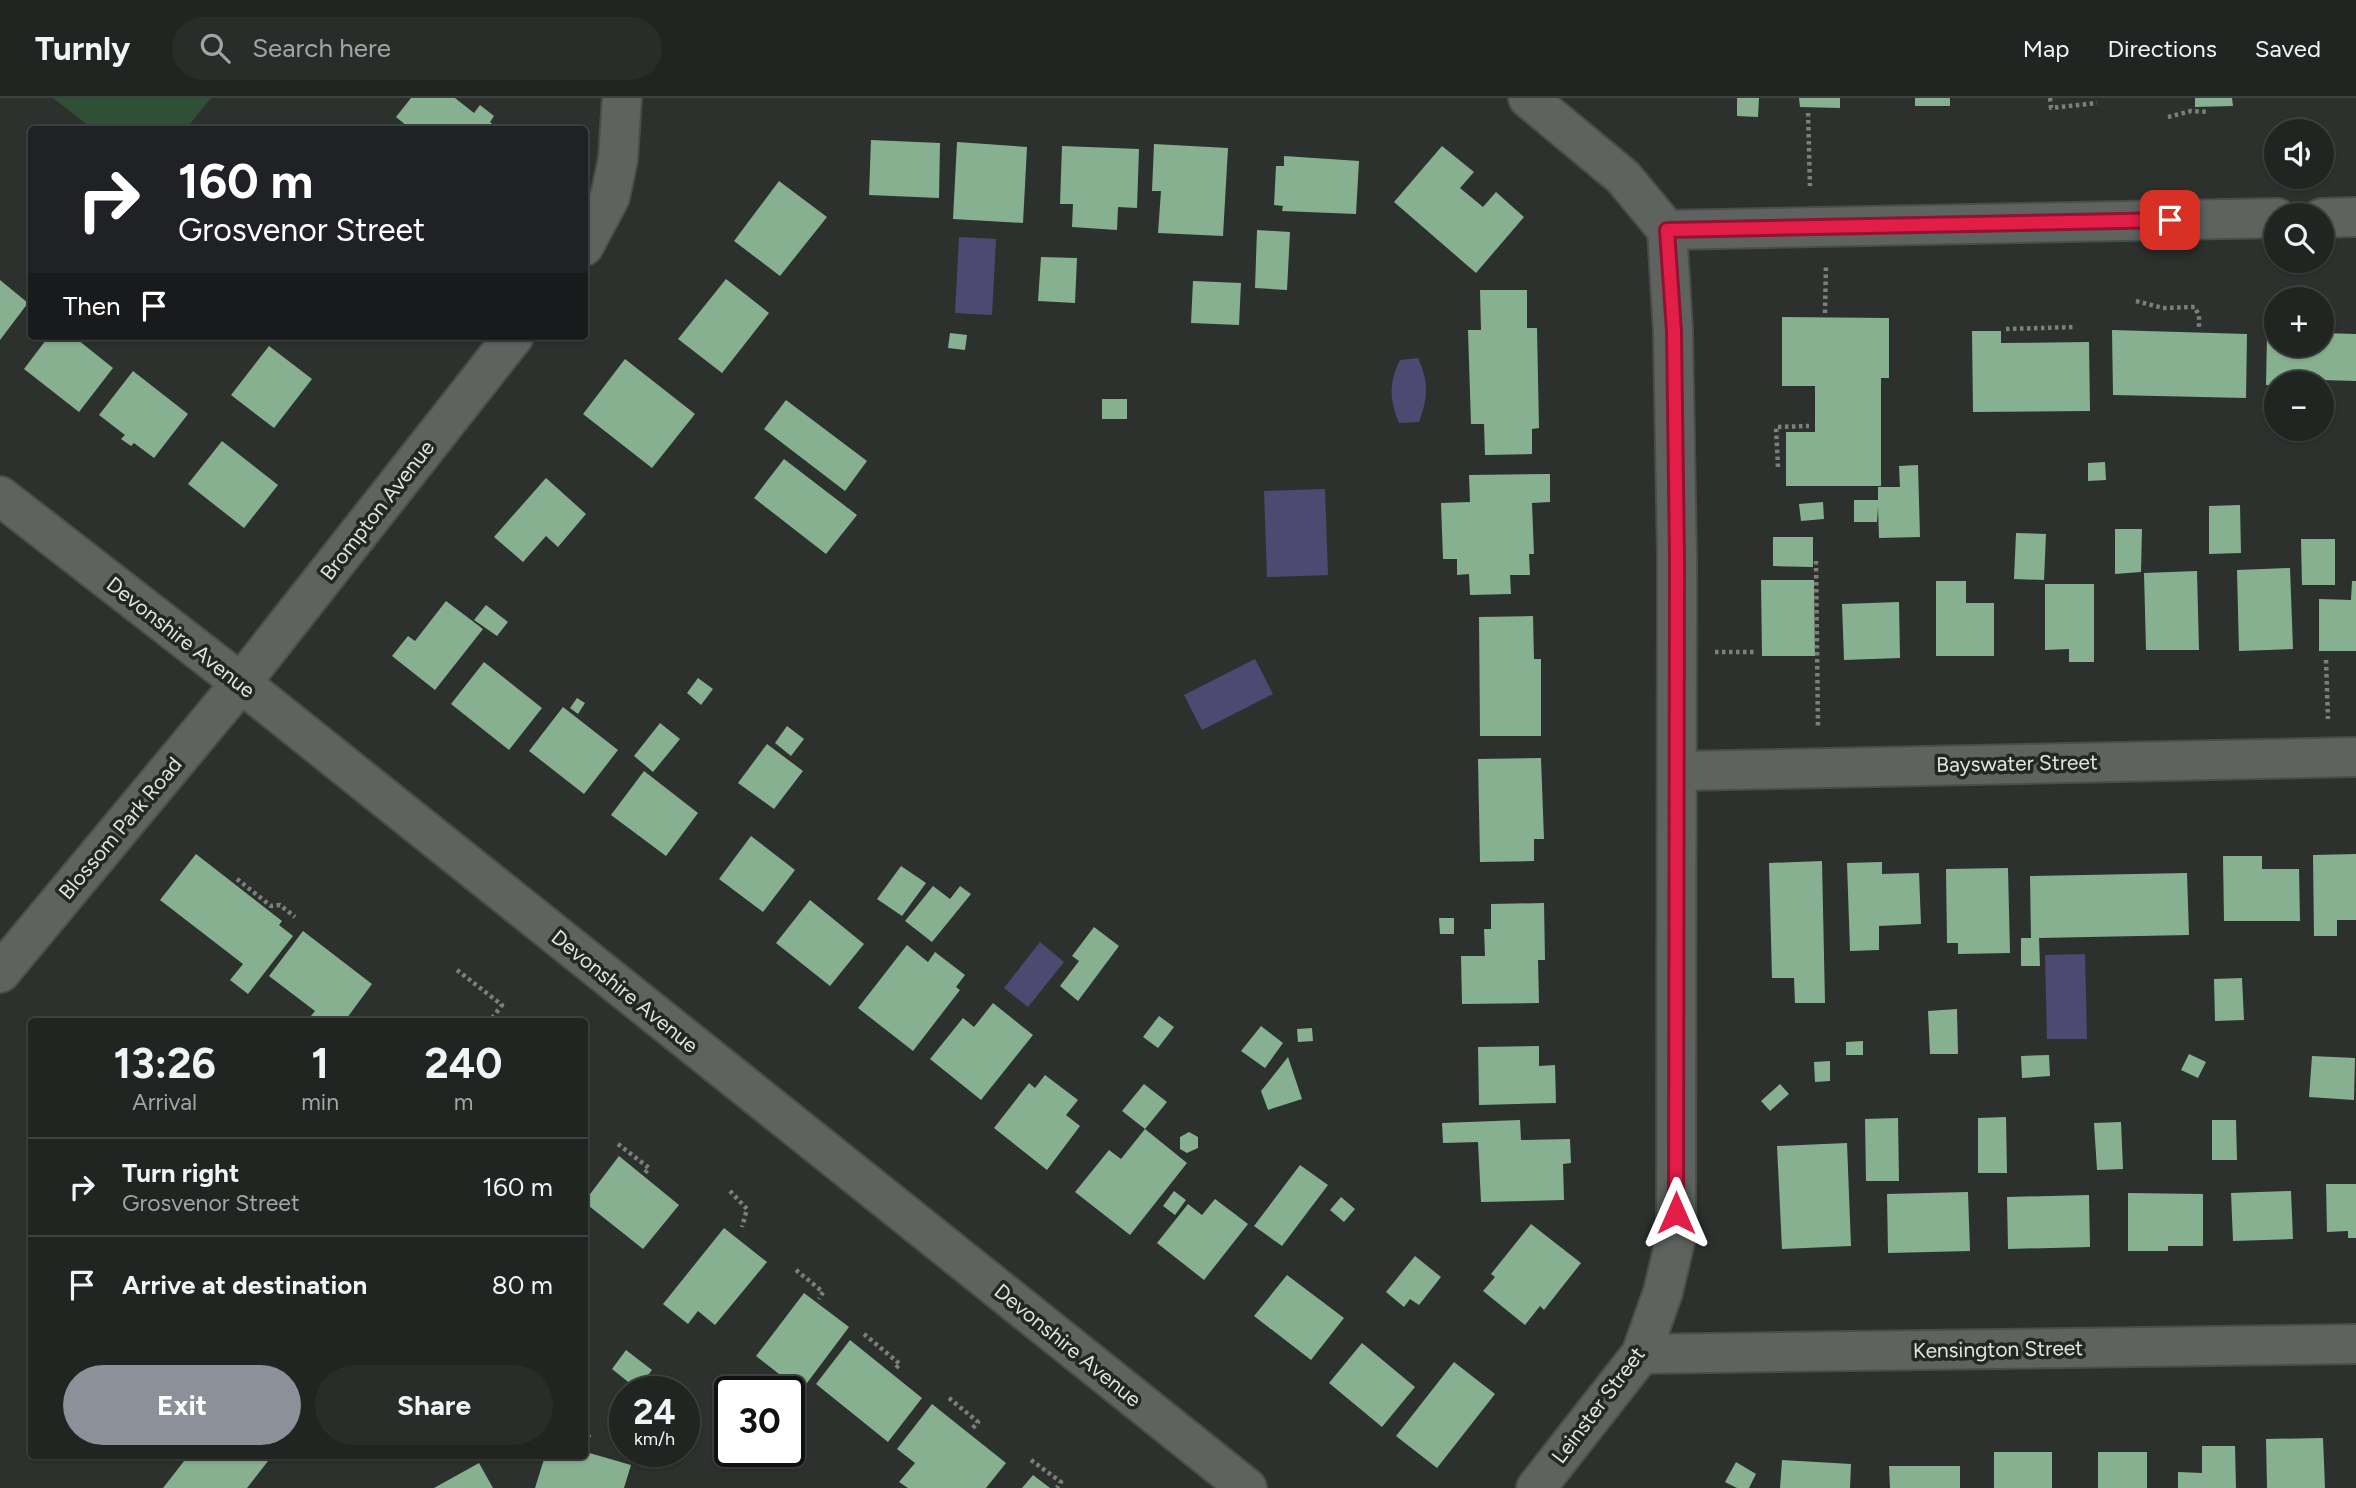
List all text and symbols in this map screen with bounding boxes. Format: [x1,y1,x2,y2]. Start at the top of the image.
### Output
search box [172,17,662,80]
text: Turnly [35,29,130,68]
icon: search [196,29,234,67]
text: Search here [252,32,391,64]
text: Map [2023,34,2069,63]
text: Directions [2107,34,2217,63]
text: Saved [2255,34,2321,63]
map controls [2264,119,2334,441]
button: sound [2264,119,2334,189]
text: 160 m [178,151,313,210]
icon: right [63,154,154,245]
pin [2140,190,2200,250]
icon: arrive [2151,201,2189,239]
button: search [2264,203,2334,273]
text: Grosvenor Street [178,211,425,249]
icon: arrive [135,287,173,325]
button: + [2264,287,2334,357]
text: Then [63,290,121,322]
button: − [2264,371,2334,441]
street label: Brompton Avenue [315,435,439,585]
street label: Devonshire Avenue [102,571,260,703]
street label: Bayswater Street [1936,749,2098,777]
street label: Blossom Park Road [53,752,187,904]
street label: Devonshire Avenue [547,924,703,1058]
text: 13:26 [113,1038,216,1089]
text: 1 [311,1038,329,1089]
text: 240 [424,1038,503,1089]
text: Arrival [132,1088,197,1116]
text: min [301,1088,339,1116]
text: m [454,1088,473,1116]
text: Turn right [122,1157,239,1189]
icon: right [63,1168,101,1206]
text: 160 m [482,1171,553,1203]
position arrow [1639,1176,1713,1250]
text: Grosvenor Street [122,1189,300,1217]
icon: arrive [63,1266,101,1304]
text: Arrive at destination [122,1269,367,1301]
text: 80 m [492,1269,553,1301]
street label: Devonshire Avenue [990,1278,1146,1412]
street label: Kensington Street [1913,1335,2083,1363]
street label: Leinster Street [1546,1342,1650,1468]
button: Exit [63,1365,301,1445]
button: Share [315,1365,553,1445]
speed limit sign: 30 [714,1376,805,1467]
text: 24 [633,1391,676,1433]
text: km/h [634,1428,675,1450]

